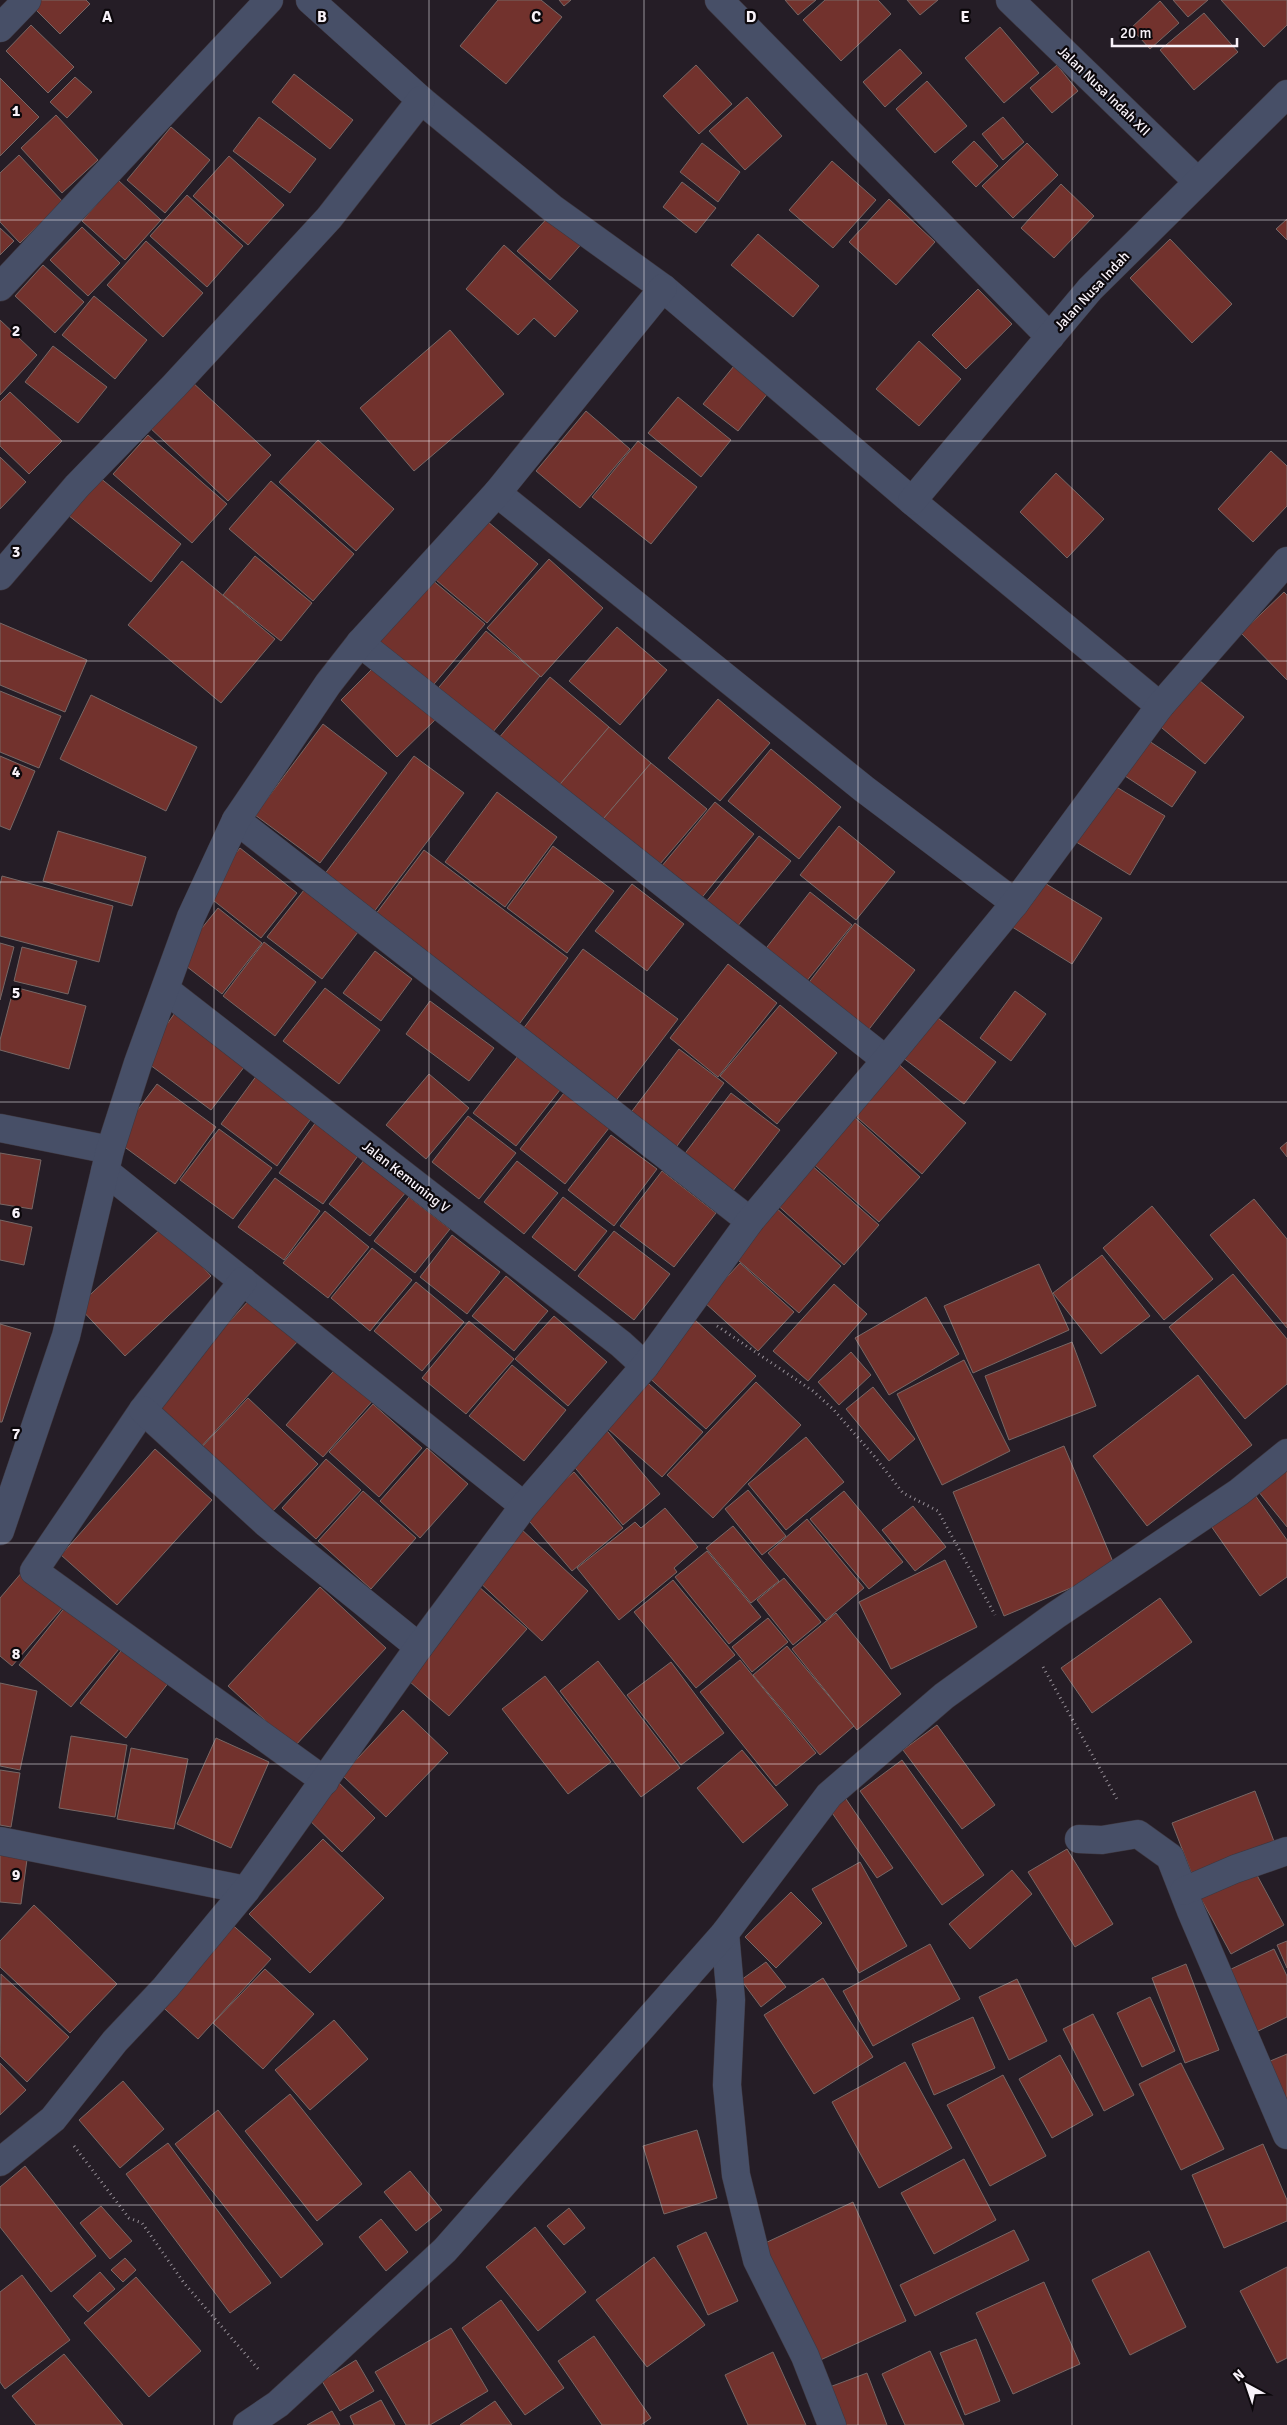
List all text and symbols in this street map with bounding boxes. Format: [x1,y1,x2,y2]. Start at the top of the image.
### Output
text: A [102,7,113,27]
text: B [317,7,327,27]
text: C [531,7,541,27]
text: D [746,7,757,27]
text: E [960,7,970,27]
scale bar [1112,15,1237,47]
text: 20 m [1120,24,1151,42]
street label: Jalan Nusa Indah XII [1054,43,1154,139]
text: 1 [12,101,21,121]
street label: Jalan Nusa Indah [1051,248,1133,334]
text: 2 [12,321,20,341]
text: 3 [12,542,20,562]
text: 4 [12,762,21,782]
text: 5 [12,983,20,1003]
street label: Jalan Kemuning V [359,1138,453,1216]
text: 6 [12,1203,21,1223]
text: 7 [12,1424,21,1444]
text: 8 [12,1644,21,1664]
text: 9 [12,1865,21,1885]
north arrow [1222,2360,1272,2410]
text: N [1230,2366,1248,2385]

